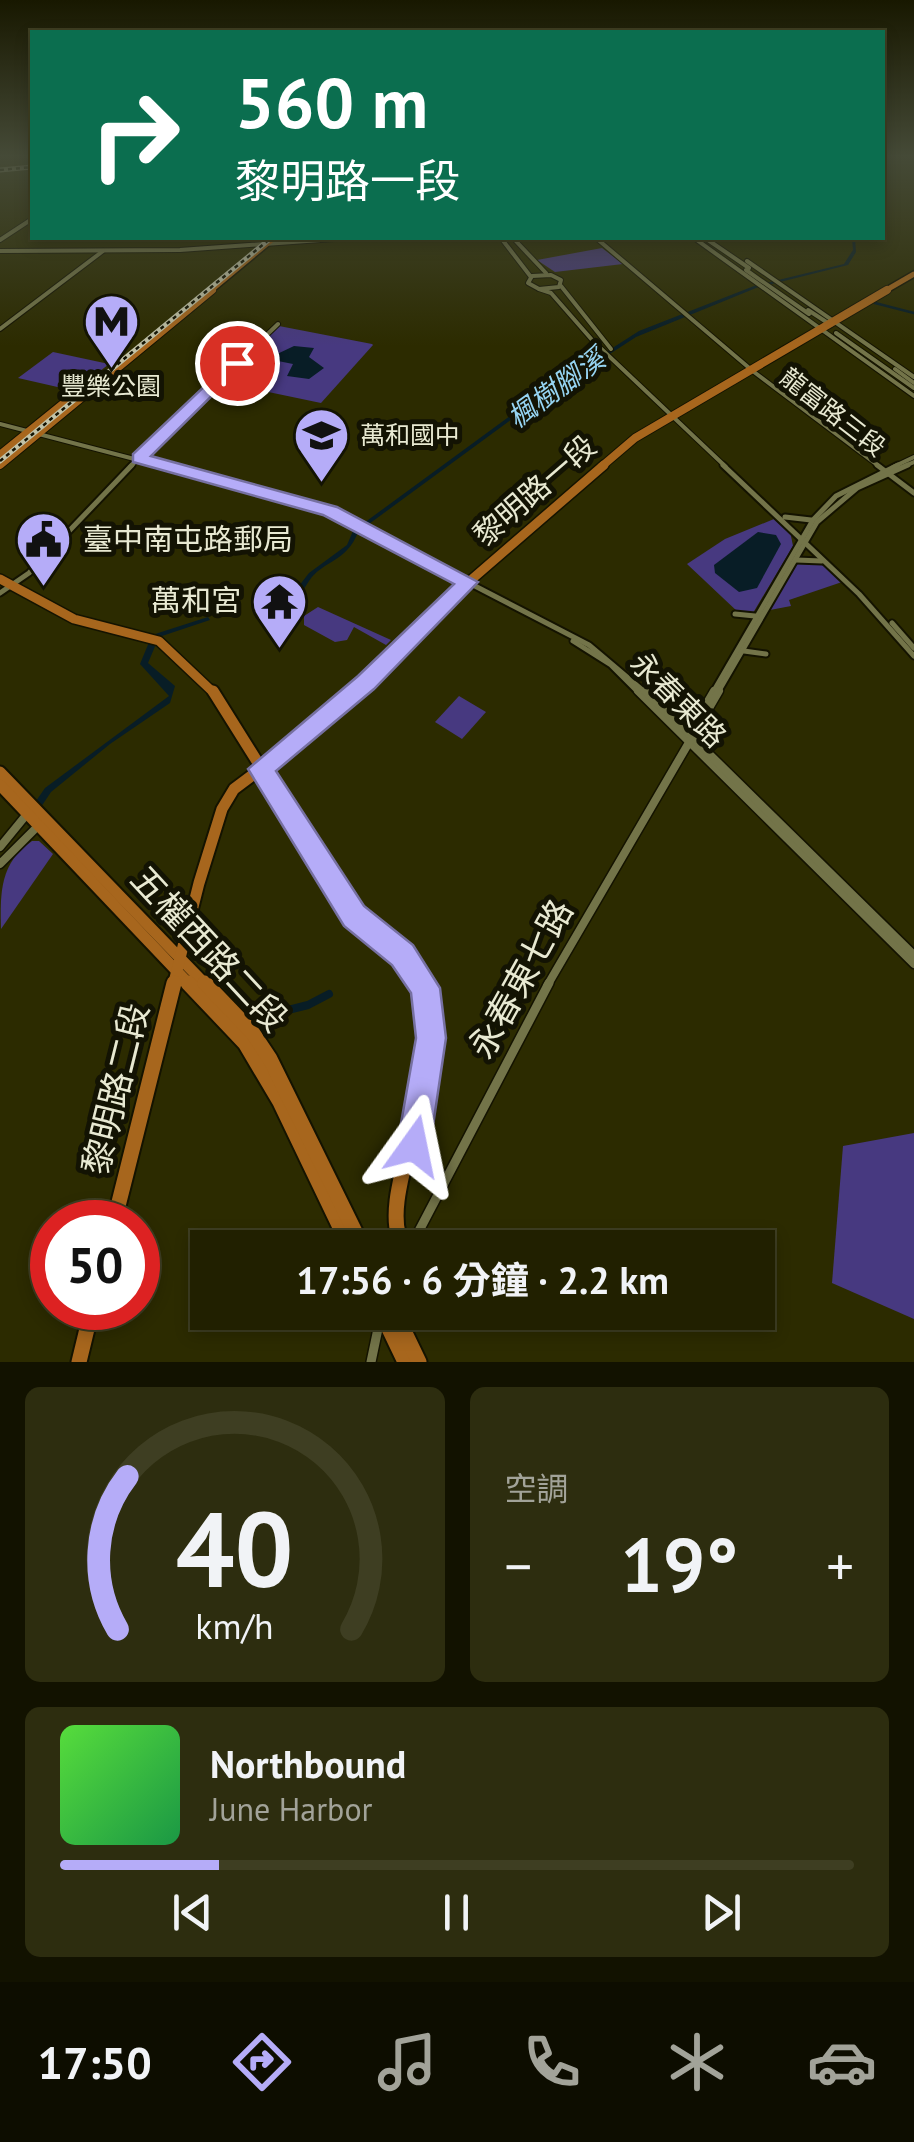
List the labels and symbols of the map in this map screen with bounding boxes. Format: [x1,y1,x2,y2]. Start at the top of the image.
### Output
metro station icon: 豐樂公園 [81,291,141,370]
pin [195,321,280,406]
water label: 楓樹腳溪 [500,337,615,435]
street label: 龍富路三段 [774,361,892,463]
place label: 豐樂公園 [61,370,161,402]
school or university icon: 萬和國中 [291,405,351,484]
place label: 萬和國中 [360,419,460,451]
street label: 黎明路一段 [465,426,603,554]
public building icon: 臺中南屯路郵局 [14,510,74,589]
place label: 臺中南屯路郵局 [83,519,293,558]
temple icon: 萬和宮 [250,571,310,650]
place label: 萬和宮 [151,580,241,619]
street label: 永春東路 [623,643,735,755]
street label: 五權西路二段 [121,856,298,1041]
street label: 永春東七路 [458,891,583,1066]
street label: 黎明路二段 [72,998,159,1179]
position arrow [362,1094,466,1198]
speed limit sign: 50 [30,1200,160,1330]

